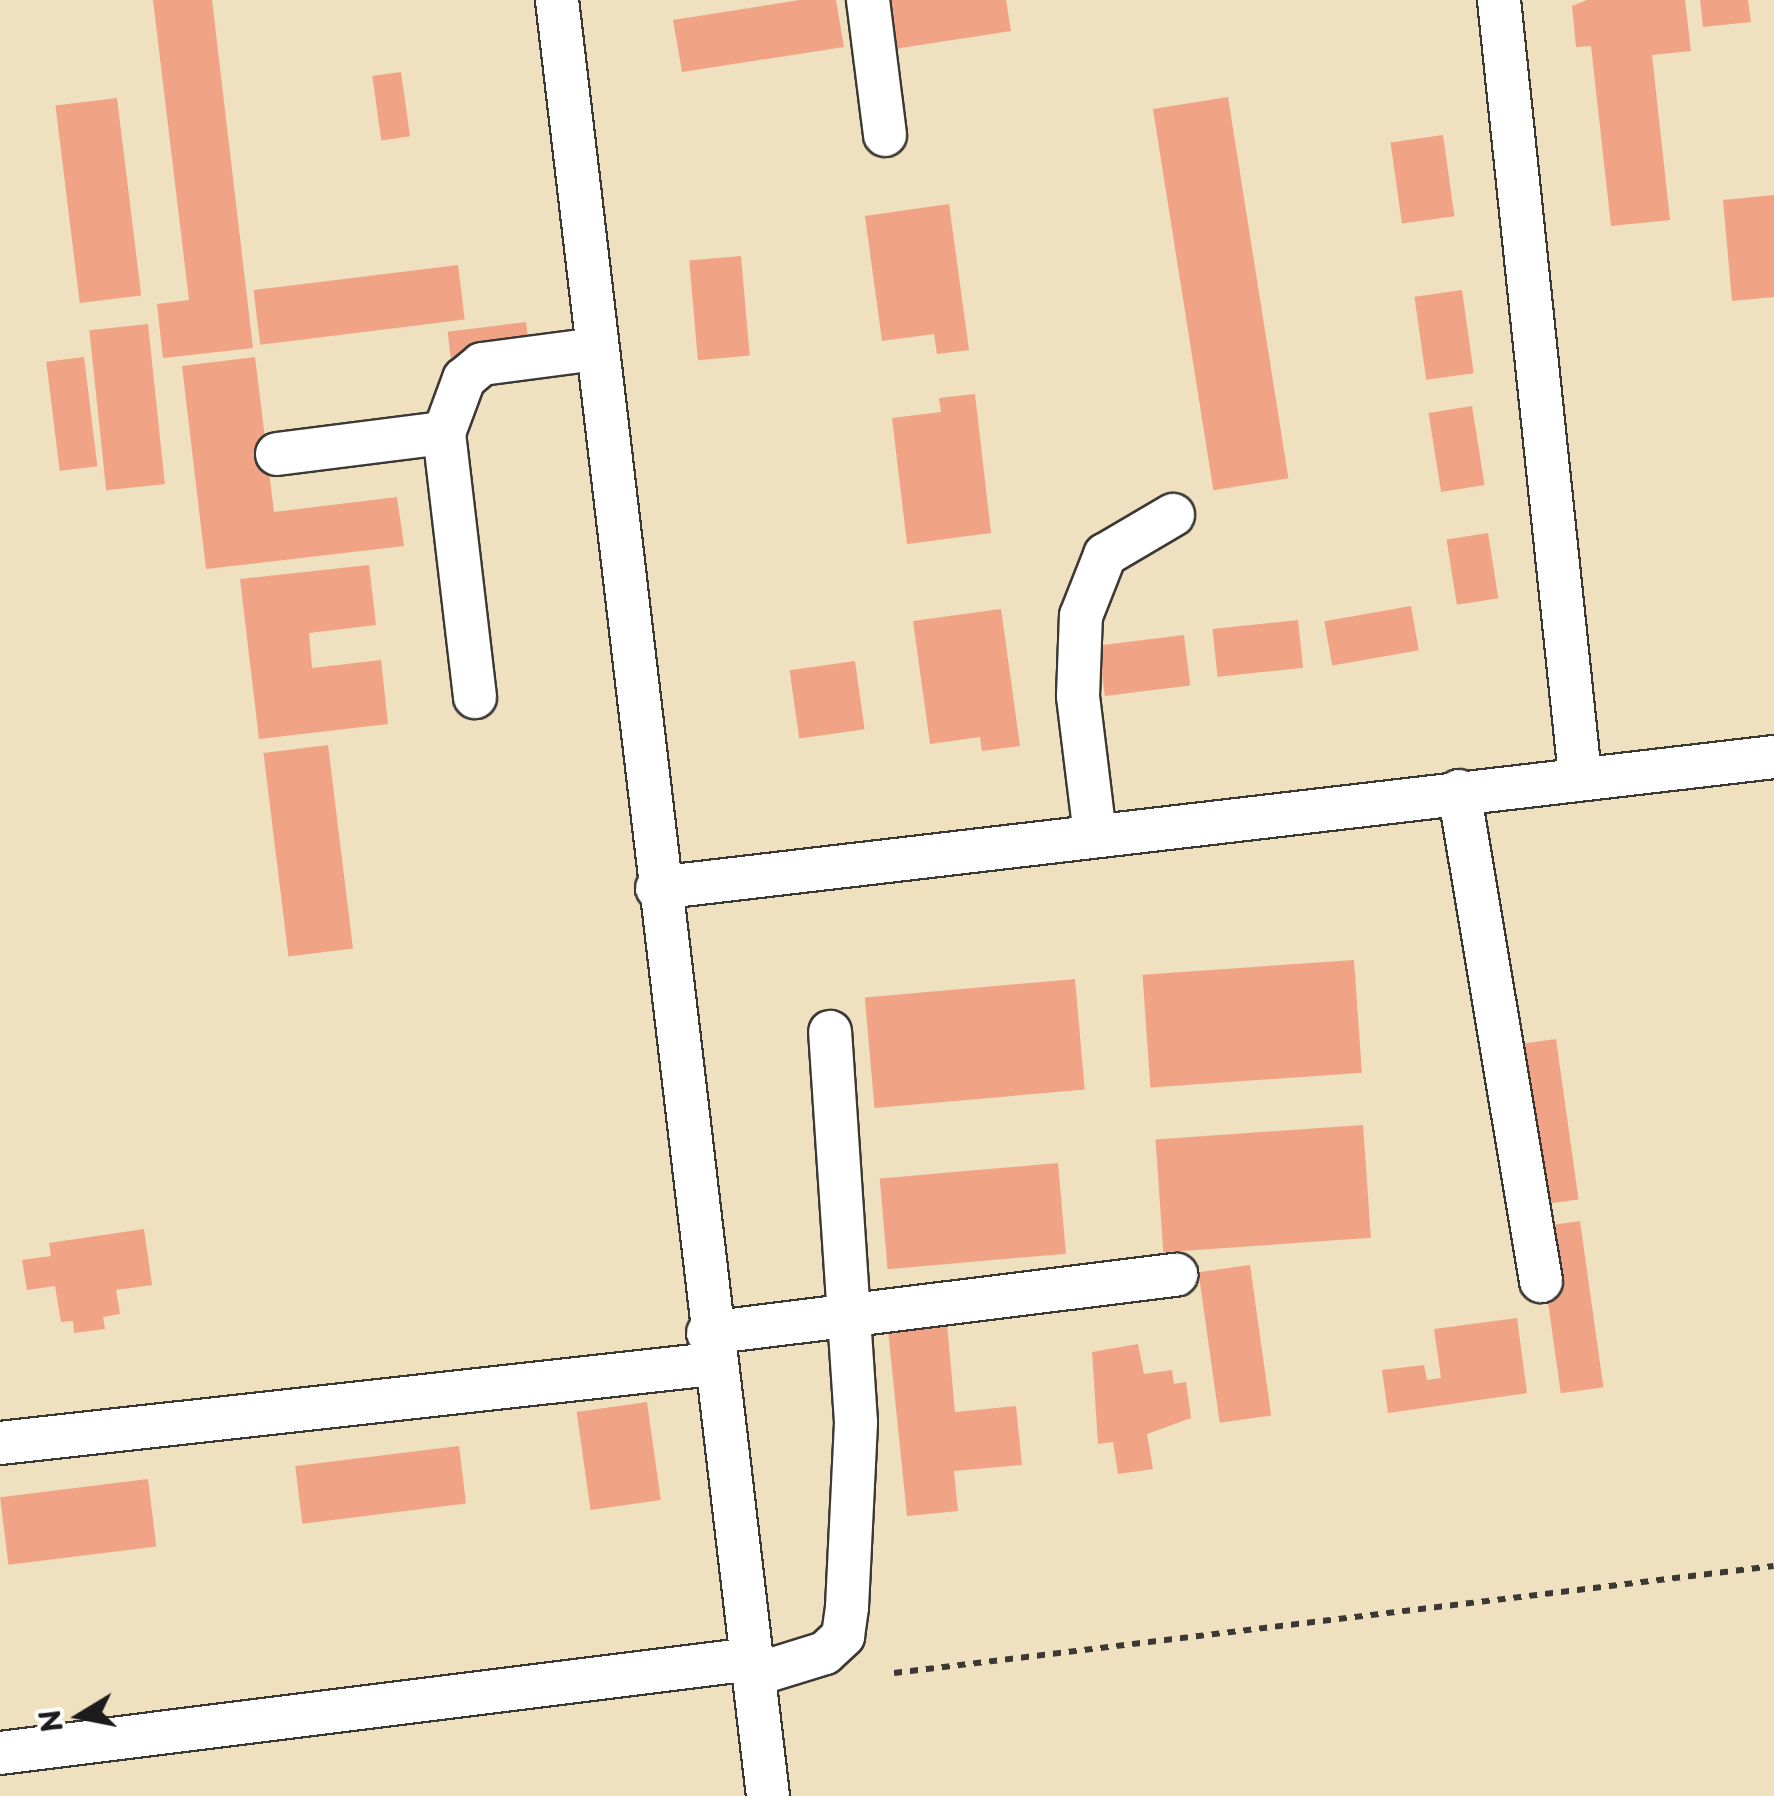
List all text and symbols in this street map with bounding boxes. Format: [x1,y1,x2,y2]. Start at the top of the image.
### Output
north arrow [30,1666,130,1766]
text: N [27,1707,73,1736]

